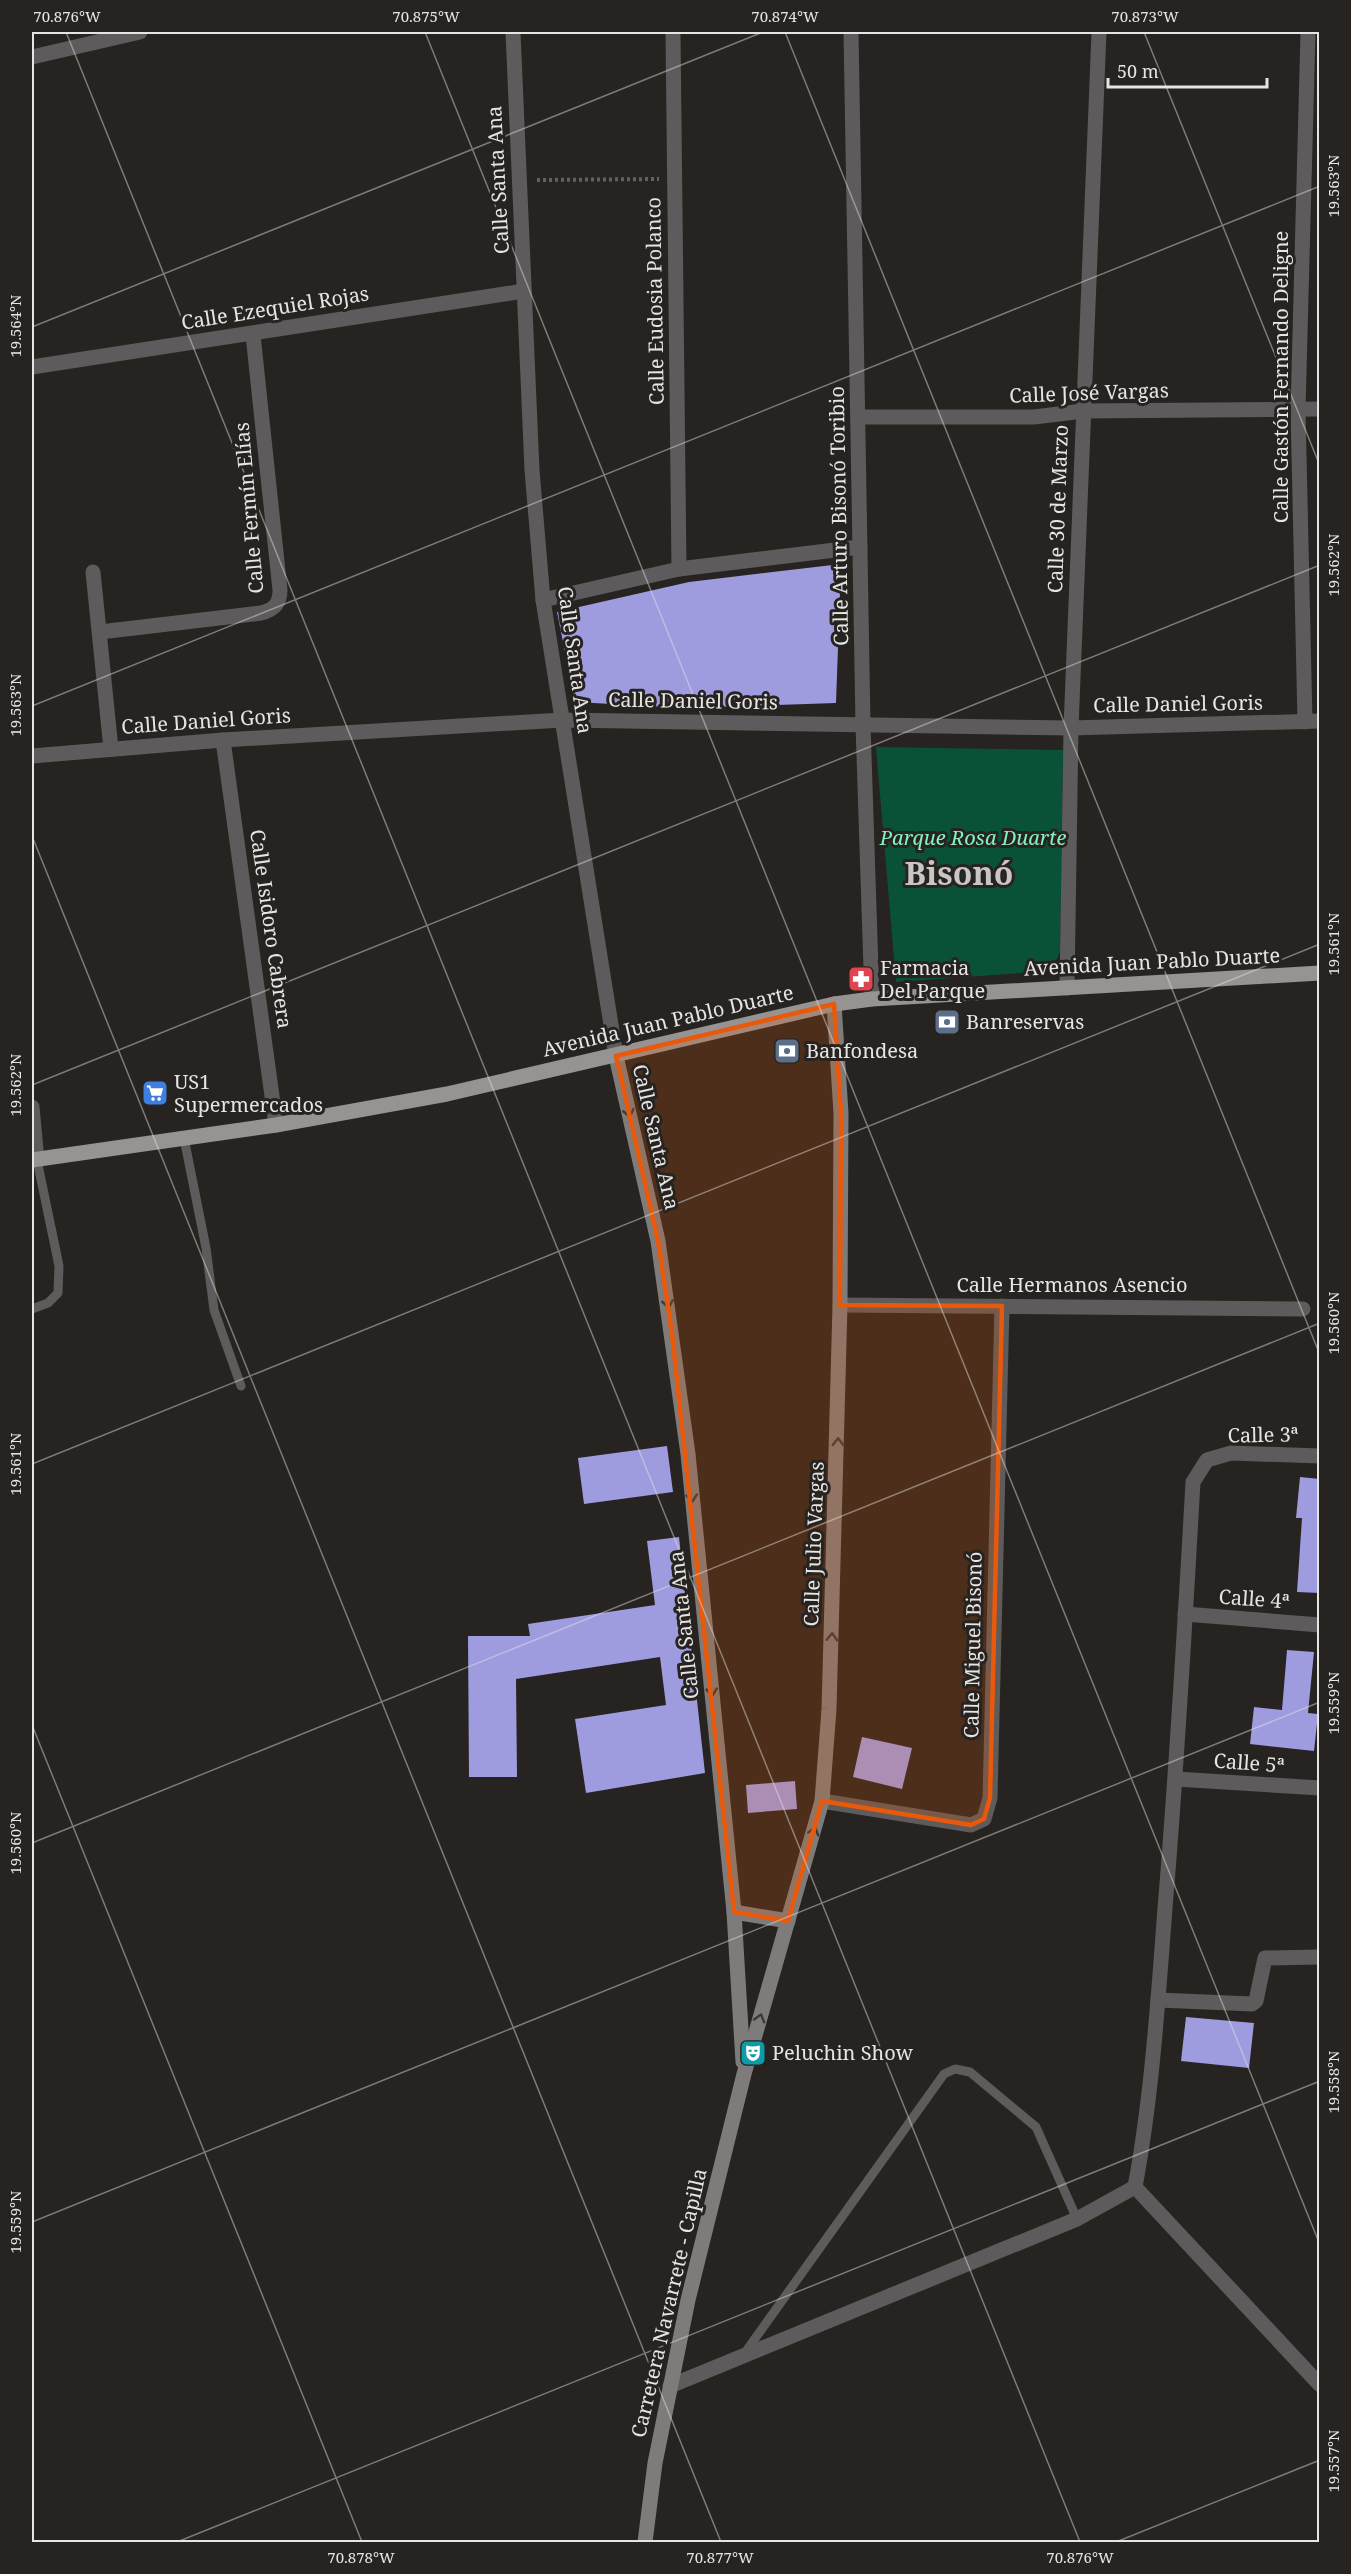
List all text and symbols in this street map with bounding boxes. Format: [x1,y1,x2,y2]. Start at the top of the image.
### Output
text: 70.876°W [33,6,101,26]
text: 70.875°W [392,6,460,26]
text: 70.874°W [751,6,819,26]
text: 70.873°W [1111,6,1179,26]
scale bar [1108,51,1267,89]
text: 50 m [1117,59,1159,83]
street label: Calle Santa Ana [480,105,515,255]
text: 19.563°N [1323,154,1343,218]
street label: Calle Eudosia Polanco [639,197,670,405]
street label: Calle Gastón Fernando Deligne [1267,231,1294,523]
street label: Calle Ezequiel Rojas [179,279,371,336]
text: 19.564°N [5,294,25,358]
street label: Calle José Vargas [1009,376,1169,409]
street label: Calle Arturo Bisonó Toribio [823,386,854,646]
street label: Calle Fermín Elías [228,421,269,595]
street label: Calle 30 de Marzo [1041,424,1074,594]
text: 19.562°N [1323,533,1343,597]
street label: Calle Santa Ana [552,584,599,735]
text: 19.563°N [5,673,25,737]
street label: Calle Daniel Goris [608,686,778,715]
street label: Calle Daniel Goris [1093,689,1263,718]
street label: Calle Daniel Goris [120,701,292,740]
park label: Parque Rosa Duarte [879,824,1066,851]
street label: Calle Isidoro Cabrera [244,828,299,1030]
district label: Bisonó [905,851,1013,894]
text: 19.561°N [1323,912,1343,976]
street label: Avenida Juan Pablo Duarte [1023,941,1281,982]
place label: Farmacia Del Parque [880,954,985,1004]
pharmacy icon: Farmacia Del Parque [846,964,876,994]
street label: Avenida Juan Pablo Duarte [540,978,796,1063]
bank icon: Banreservas [932,1007,962,1037]
place label: Banreservas [966,1008,1084,1035]
bank icon: Banfondesa [772,1036,802,1066]
place label: Banfondesa [806,1037,918,1064]
text: 19.562°N [5,1053,25,1117]
street label: Calle Santa Ana [627,1061,686,1212]
place label: US1 Supermercados [174,1068,323,1118]
supermarket icon: US1 Supermercados [140,1078,170,1108]
one-way arrow [621,1108,634,1118]
street label: Calle Hermanos Asencio [956,1271,1188,1298]
text: 19.560°N [1323,1291,1343,1355]
one-way arrow [661,1300,673,1309]
street label: Calle 3ª [1227,1420,1299,1449]
text: 19.561°N [5,1432,25,1496]
one-way arrow [832,1438,844,1447]
street label: Calle Julio Vargas [797,1461,830,1627]
one-way arrow [685,1493,698,1502]
street label: Calle Santa Ana [662,1550,705,1700]
street label: Calle Miguel Bisonó [957,1551,988,1739]
street label: Calle 4ª [1218,1583,1291,1614]
one-way arrow [825,1633,838,1642]
text: 19.559°N [1323,1671,1343,1735]
one-way arrow [705,1687,718,1696]
street label: Calle 5ª [1213,1747,1286,1778]
text: 19.560°N [5,1811,25,1875]
one-way arrow [807,1826,819,1837]
one-way arrow [753,2013,765,2024]
theatre icon: Peluchin Show [738,2038,768,2068]
place label: Peluchin Show [772,2039,914,2066]
text: 19.558°N [1323,2050,1343,2114]
street label: Carretera Navarrete - Capilla [624,2166,713,2440]
text: 19.559°N [5,2190,25,2254]
text: 19.557°N [1323,2429,1343,2493]
text: 70.878°W [327,2547,395,2567]
text: 70.877°W [686,2547,754,2567]
text: 70.876°W [1046,2547,1114,2567]

